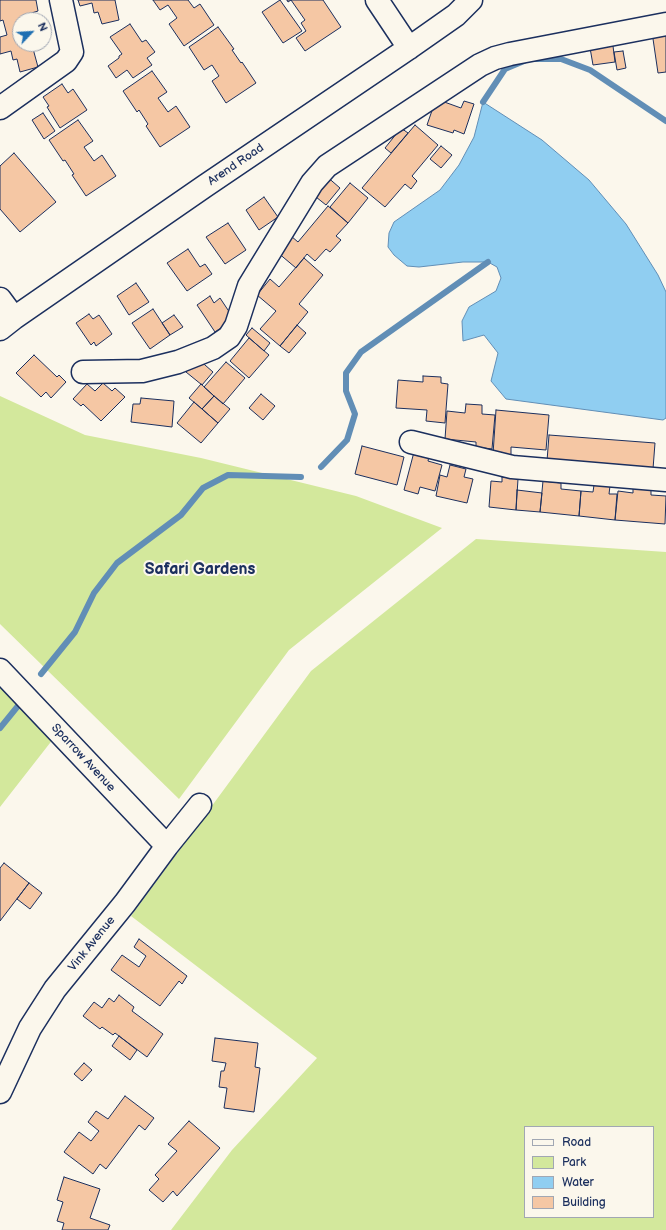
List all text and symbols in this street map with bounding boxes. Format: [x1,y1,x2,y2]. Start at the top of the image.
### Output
north arrow [12,12,52,52]
text: N [35,21,50,34]
street label: Arend Road [205,141,267,189]
district label: Safari Gardens [145,560,255,580]
street label: Sparrow Avenue [48,721,118,795]
street label: Vink Avenue [66,914,118,974]
legend [524,1126,654,1218]
text: Road [562,1135,591,1150]
text: Park [562,1155,586,1170]
text: Water [562,1175,594,1190]
text: Building [562,1195,606,1210]

